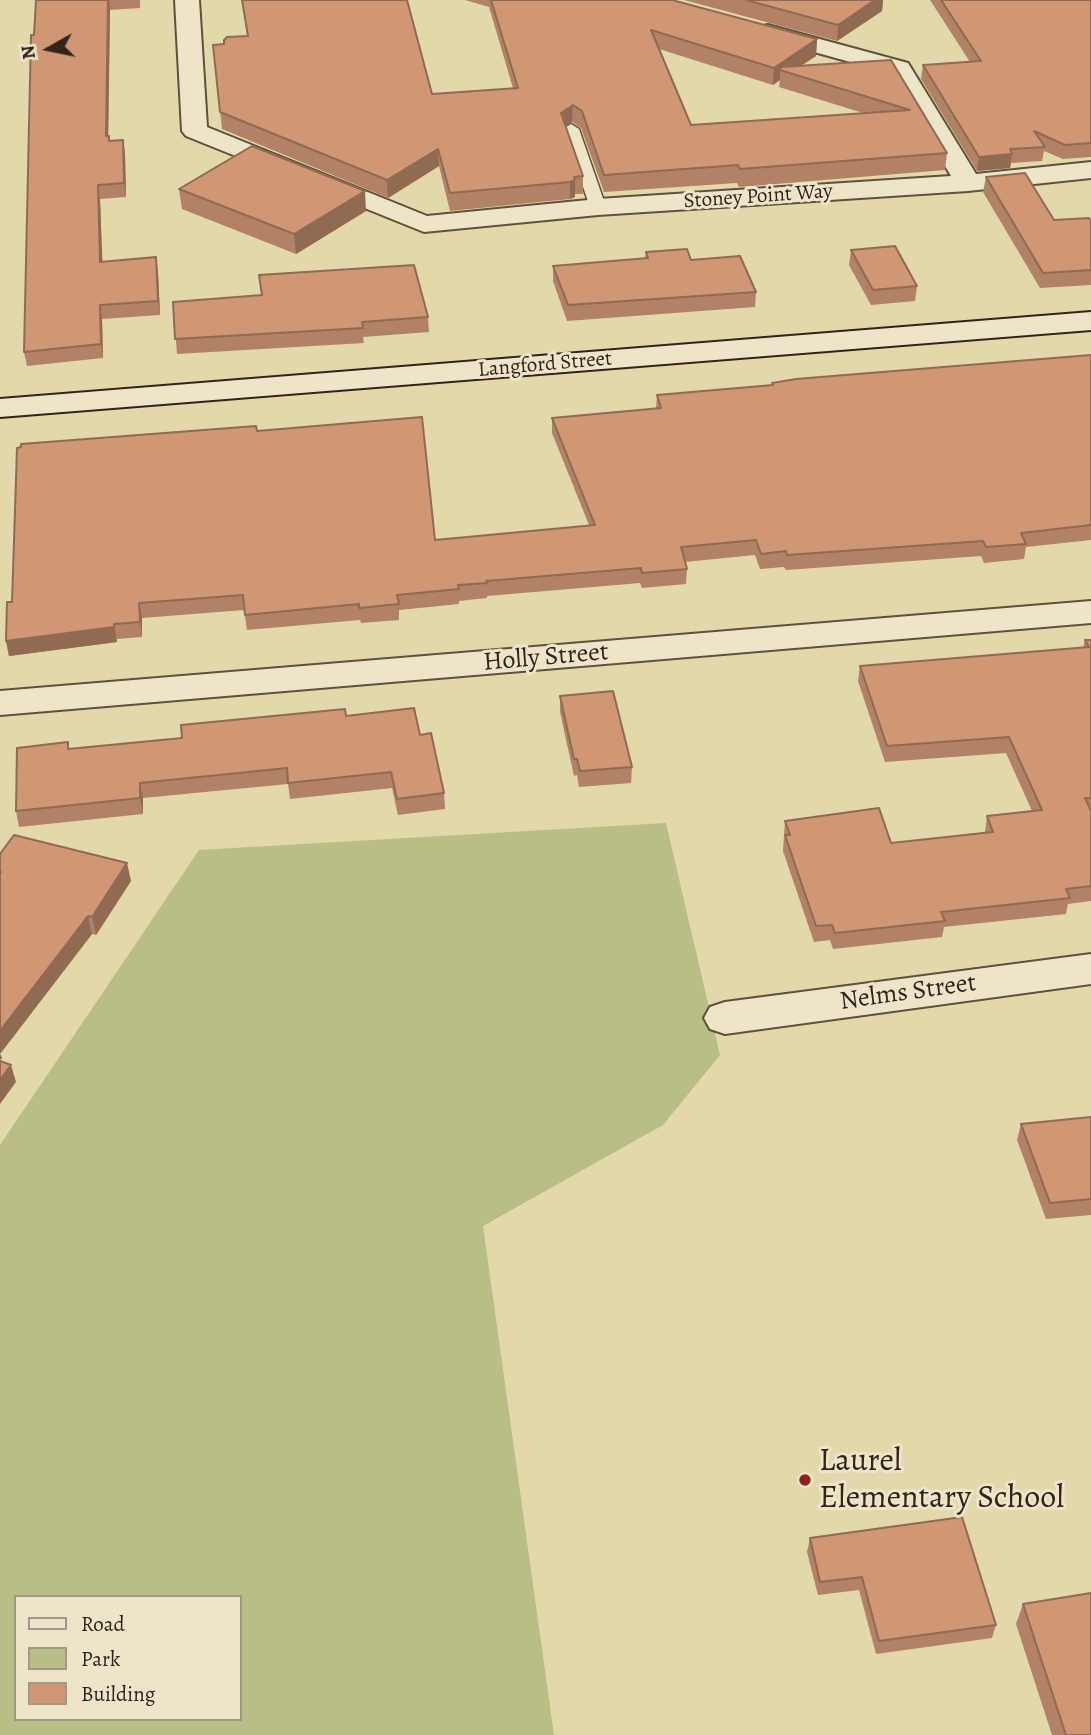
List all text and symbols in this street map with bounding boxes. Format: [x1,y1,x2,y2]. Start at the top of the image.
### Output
north arrow [14,14,84,84]
text: N [14,43,42,61]
street label: Stoney Point Way [683,179,833,215]
street label: Langford Street [477,347,613,383]
street label: Holly Street [482,637,610,679]
street label: Nelms Street [838,968,978,1018]
place label: Laurel Elementary School [819,1443,1064,1518]
marker: Laurel Elementary School [797,1472,813,1488]
legend [14,1595,242,1721]
text: Road [81,1610,125,1638]
text: Park [81,1645,120,1673]
text: Building [81,1680,155,1708]

